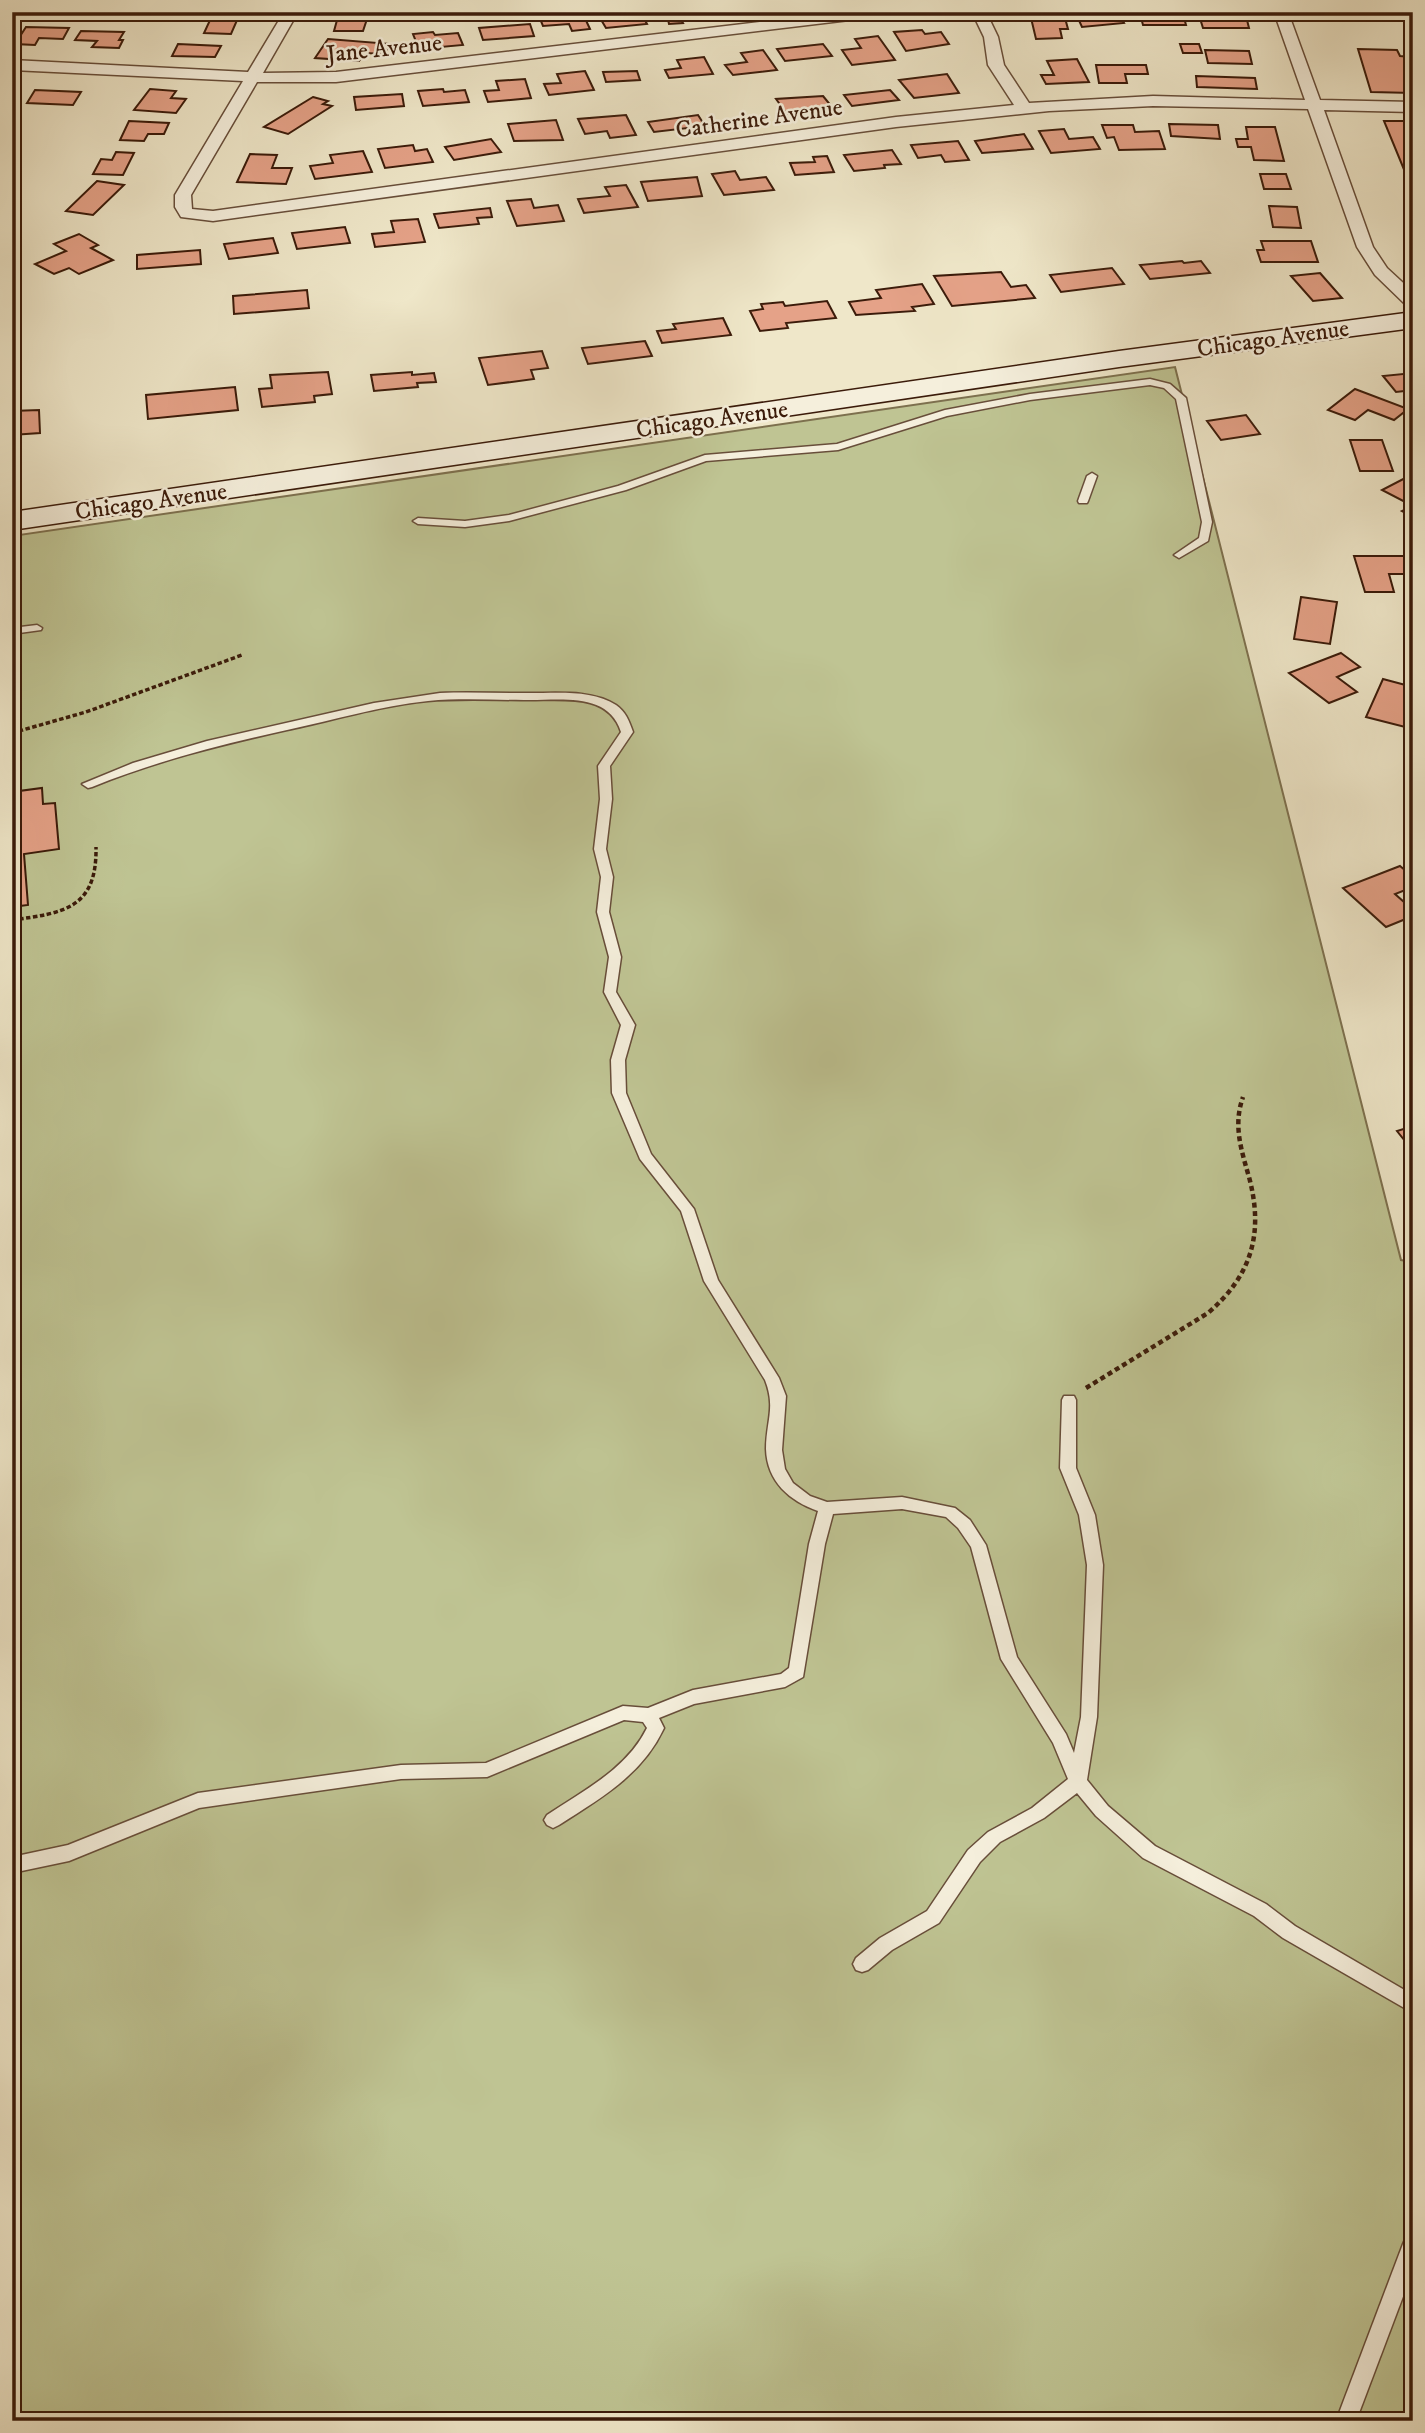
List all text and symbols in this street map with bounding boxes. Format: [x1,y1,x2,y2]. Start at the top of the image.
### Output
street label: Jane Avenue [323,28,443,70]
street label: Catherine Avenue [674,92,845,146]
street label: Chicago Avenue [1195,313,1351,364]
street label: Chicago Avenue [634,394,790,445]
street label: Chicago Avenue [73,476,229,527]

